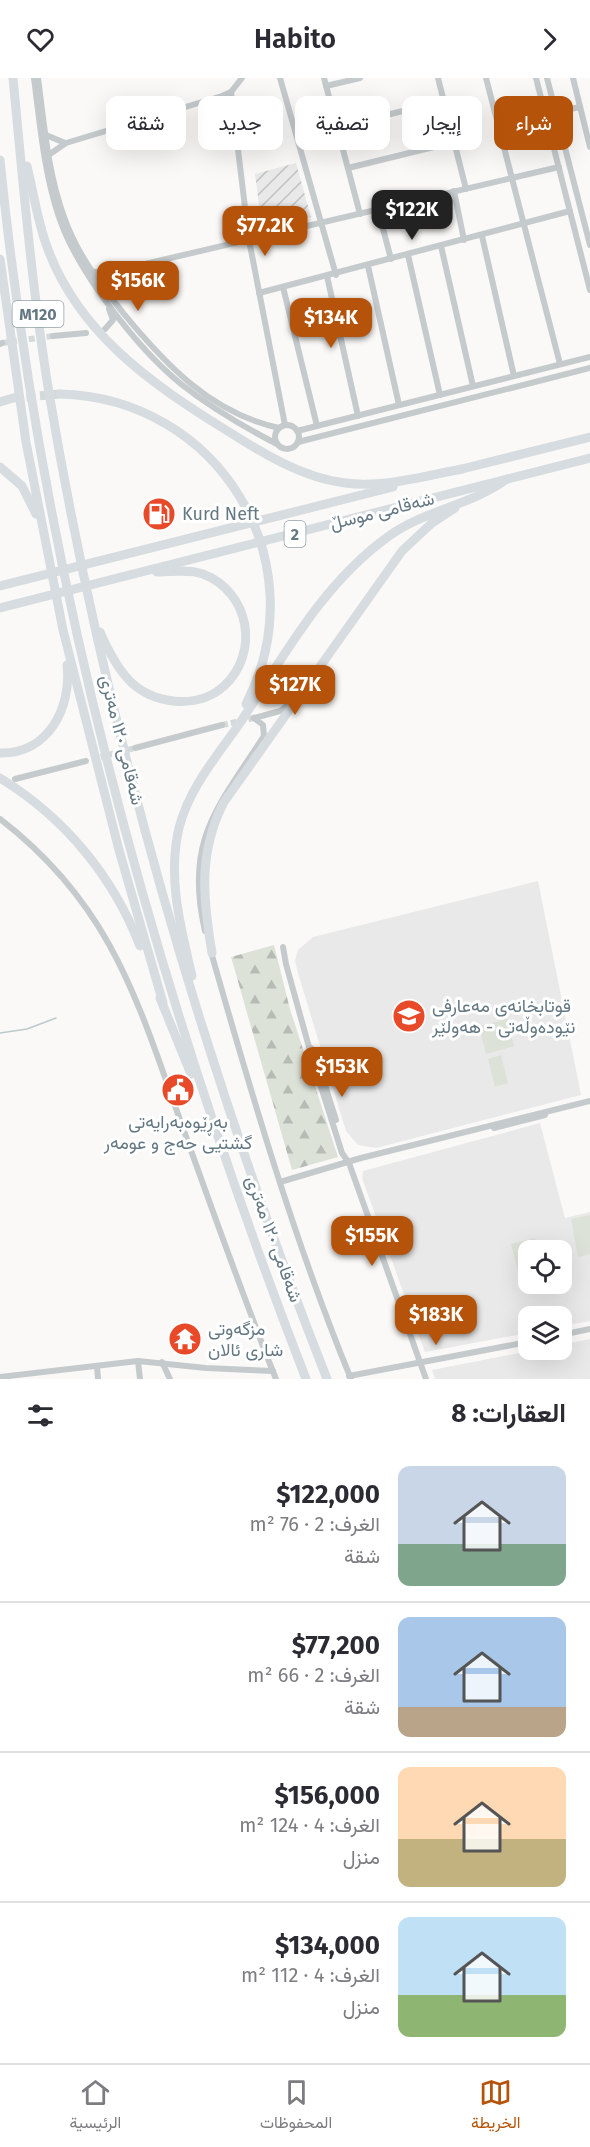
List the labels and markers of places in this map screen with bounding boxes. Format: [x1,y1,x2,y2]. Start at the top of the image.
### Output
pin: $122K [370,190,454,241]
pin: $77.2K [216,206,314,257]
pin: $156K [96,261,180,312]
pin: $134K [289,298,373,349]
fuel station icon: Kurd Neft [141,496,177,532]
place label: Kurd Neft [182,503,260,525]
pin: $127K [253,665,337,716]
place label: قوتابخانەی مەعارفی نێودەوڵەتی - هەولێر [431,995,575,1038]
school or university icon: قوتابخانەی مەعارفی نێودەوڵەتی - هەولێر [391,998,427,1034]
pin: $153K [300,1047,384,1098]
public building icon: بەڕێوەبەرایەتی گشتیی حەج و عومەر [160,1072,196,1108]
place label: بەڕێوەبەرایەتی گشتیی حەج و عومەر [103,1111,252,1155]
pin: $155K [330,1216,414,1267]
pin: $183K [394,1295,478,1346]
place label: مزگەوتی شاری ئالان [208,1318,283,1361]
temple icon: مزگەوتی شاری ئالان [167,1321,203,1357]

